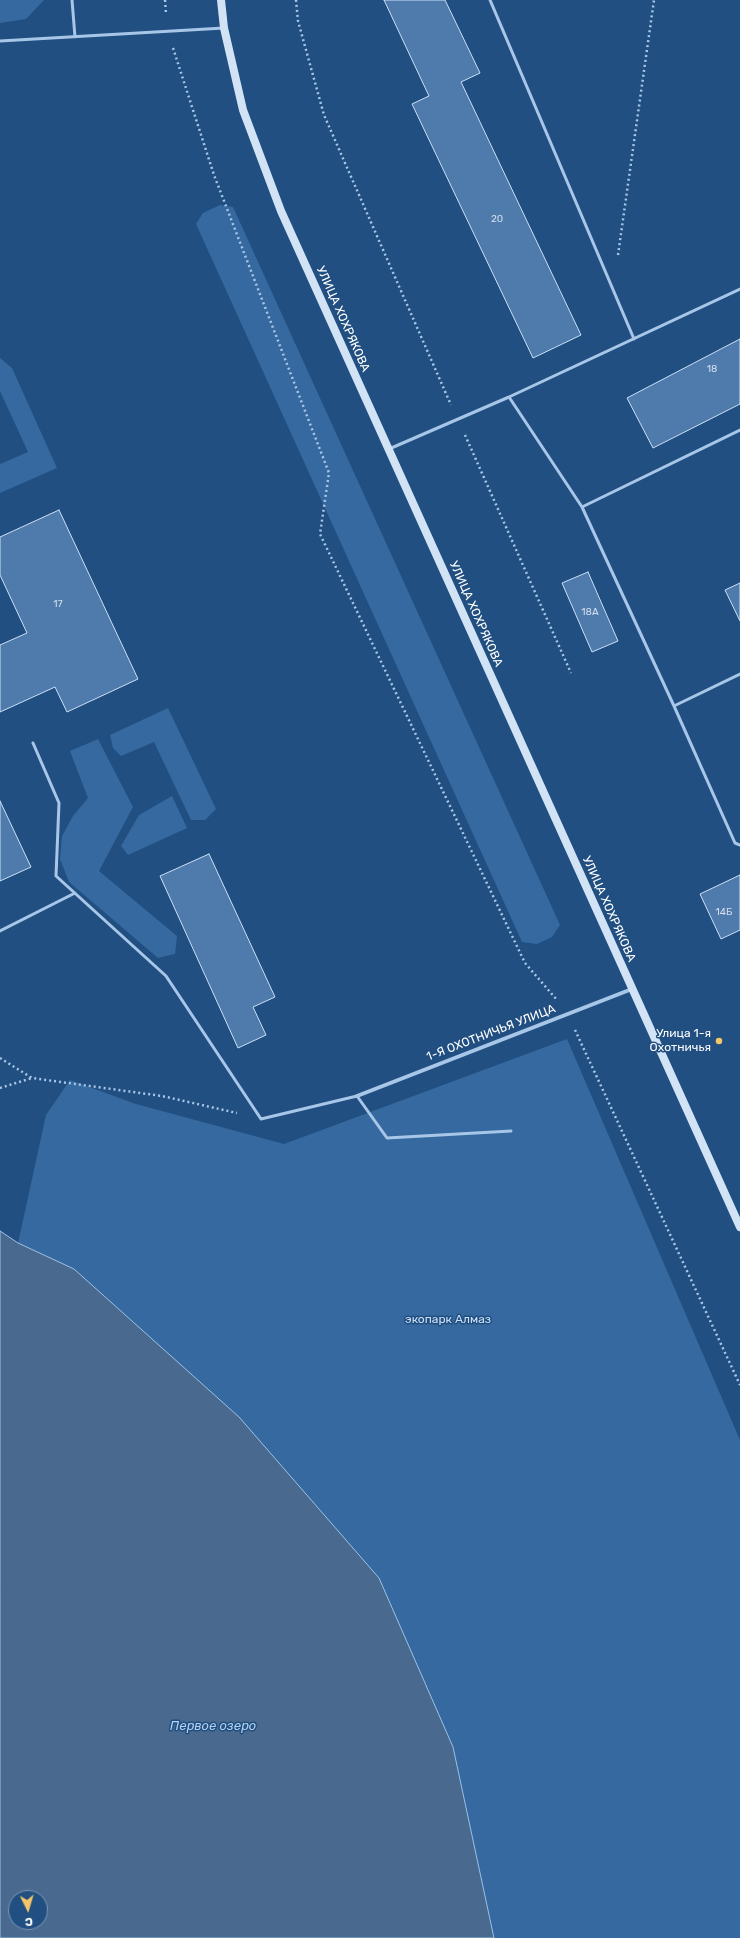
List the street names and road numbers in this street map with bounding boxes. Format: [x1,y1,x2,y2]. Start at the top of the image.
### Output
street label: УЛИЦА ХОХРЯКОВА [313,264,373,374]
street label: УЛИЦА ХОХРЯКОВА [446,559,506,669]
street label: УЛИЦА ХОХРЯКОВА [579,854,639,964]
street label: 1-Я ОХОТНИЧЬЯ УЛИЦА [425,1002,557,1064]

